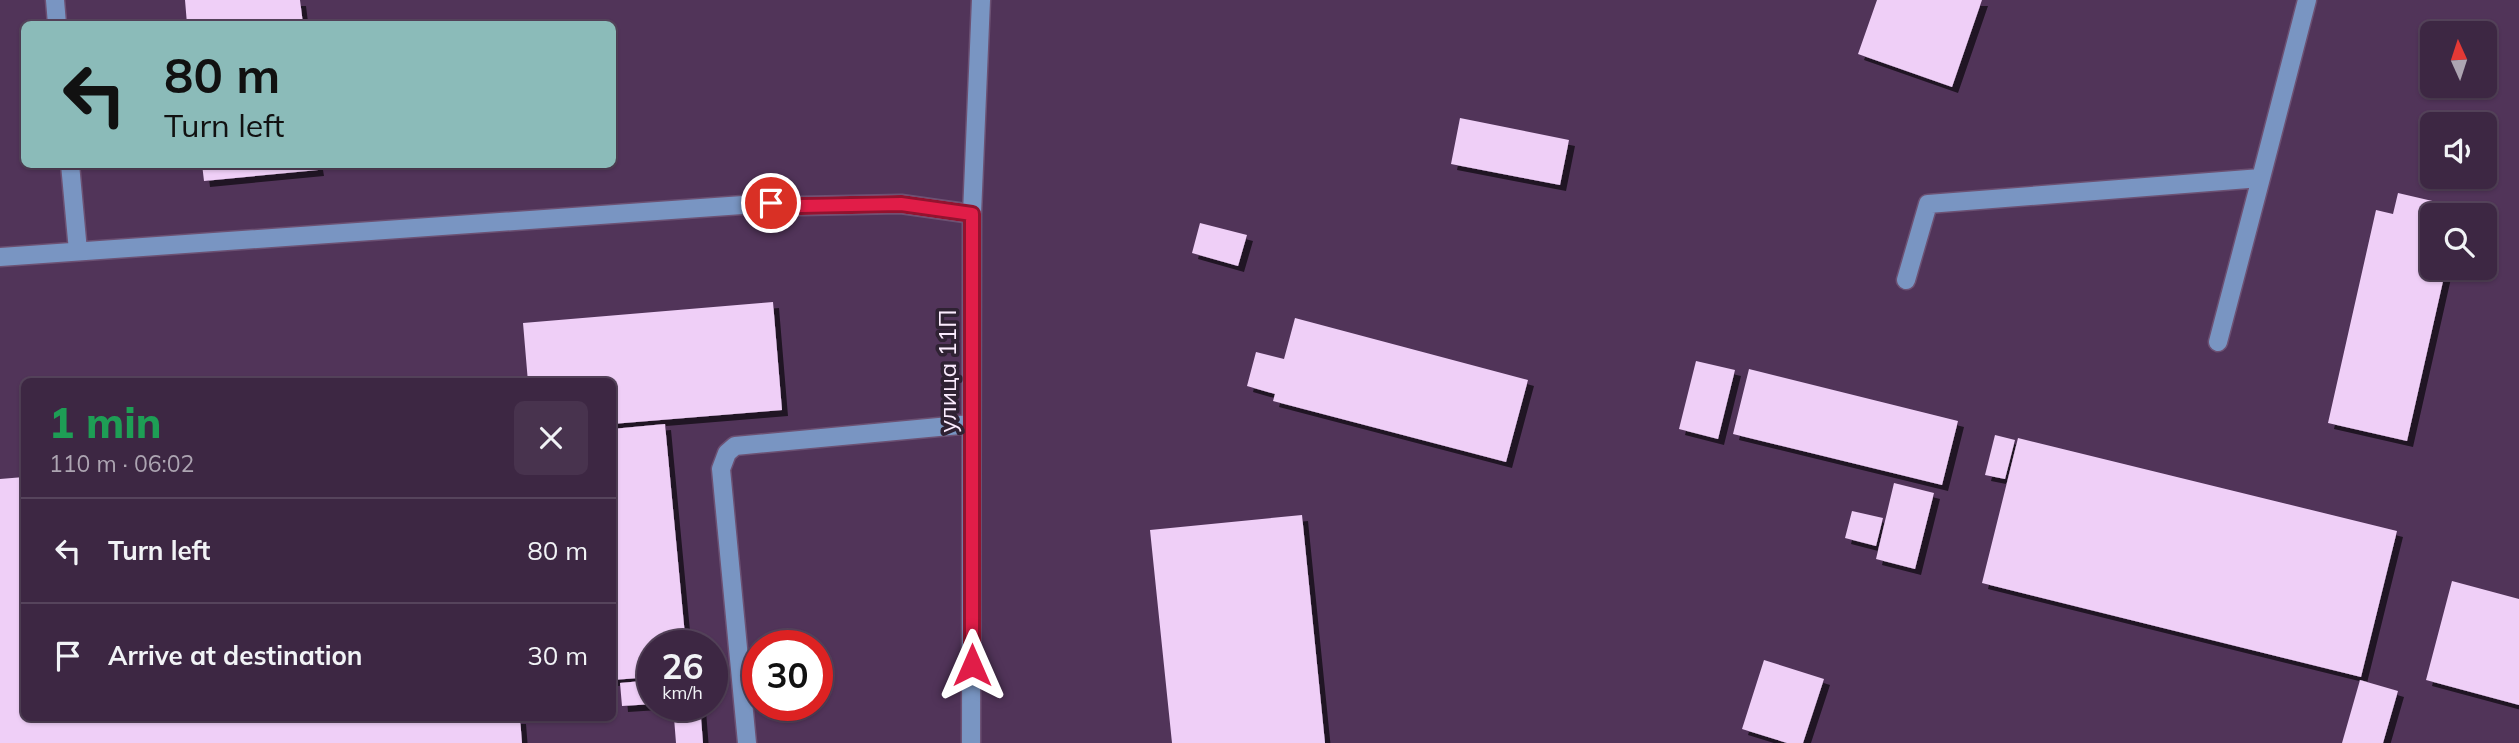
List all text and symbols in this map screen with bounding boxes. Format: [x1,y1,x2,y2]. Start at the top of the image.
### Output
north arrow [2420,21,2497,98]
map controls [2420,21,2497,280]
text: 80 m [164,44,280,105]
icon: left [49,49,140,140]
text: Turn left [164,105,284,145]
button: sound [2420,112,2497,189]
pin [741,173,801,233]
icon: arrive [752,184,790,222]
button: search [2420,203,2497,280]
street label: улица 11П [932,309,962,433]
text: 1 min [49,396,162,449]
button: close [514,401,588,475]
text: 110 m · 06:02 [49,449,194,478]
icon: left [49,532,87,570]
text: Turn left [108,534,210,567]
text: 80 m [527,534,588,567]
position arrow [935,628,1009,702]
speed limit sign: 30 [742,630,833,721]
icon: arrive [49,637,87,675]
text: Arrive at destination [108,639,363,672]
text: 30 m [527,639,588,672]
text: 26 [661,644,704,688]
text: km/h [662,681,703,704]

